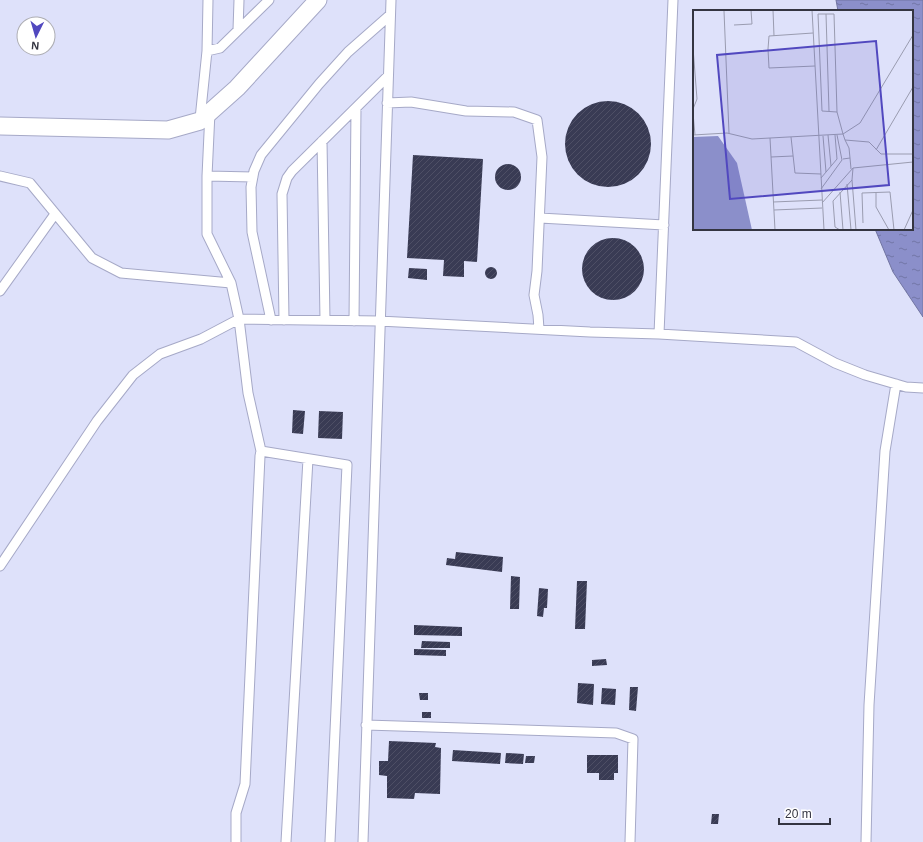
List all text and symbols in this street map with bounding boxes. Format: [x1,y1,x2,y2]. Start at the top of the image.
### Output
inset map [693,10,913,230]
north arrow [16,16,56,56]
text: N [31,40,40,52]
scale bar [779,800,830,826]
text: 20 m [785,807,812,821]

